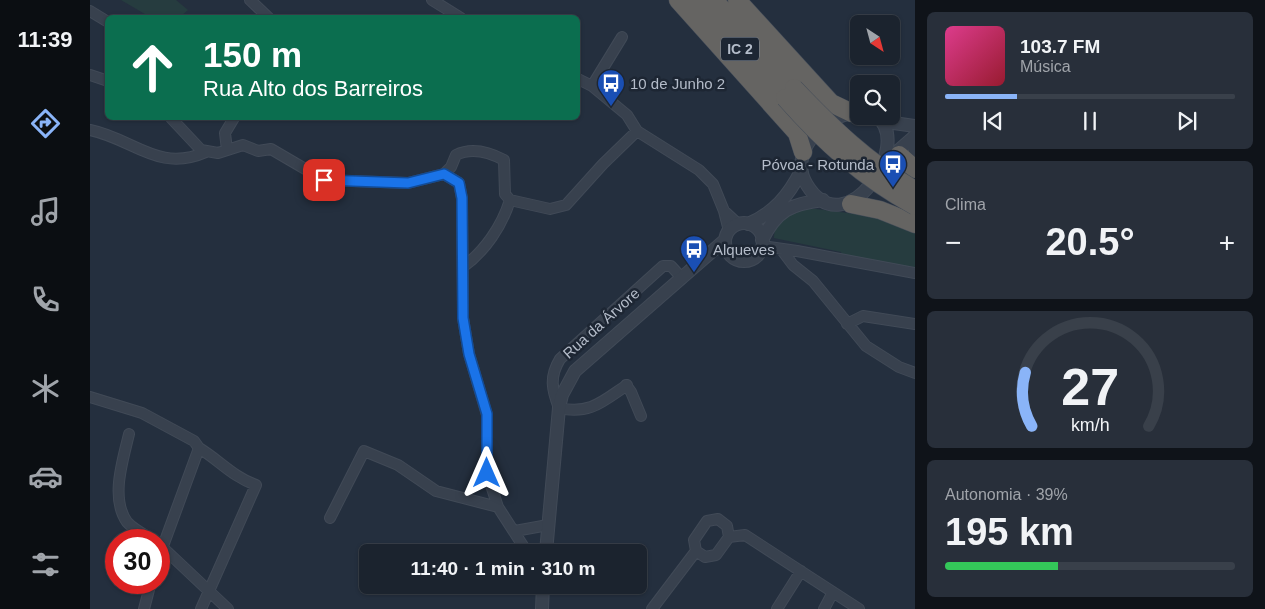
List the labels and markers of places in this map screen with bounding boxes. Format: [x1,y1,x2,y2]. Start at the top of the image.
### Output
bus stop icon: 10 de Junho 2 [596,68,626,107]
place label: 10 de Junho 2 [630,75,725,92]
bus stop icon: Póvoa - Rotunda [878,149,908,188]
place label: Póvoa - Rotunda [761,156,875,173]
pin [303,159,345,201]
bus stop icon: Alqueves [679,234,709,273]
place label: Alqueves [713,241,775,258]

